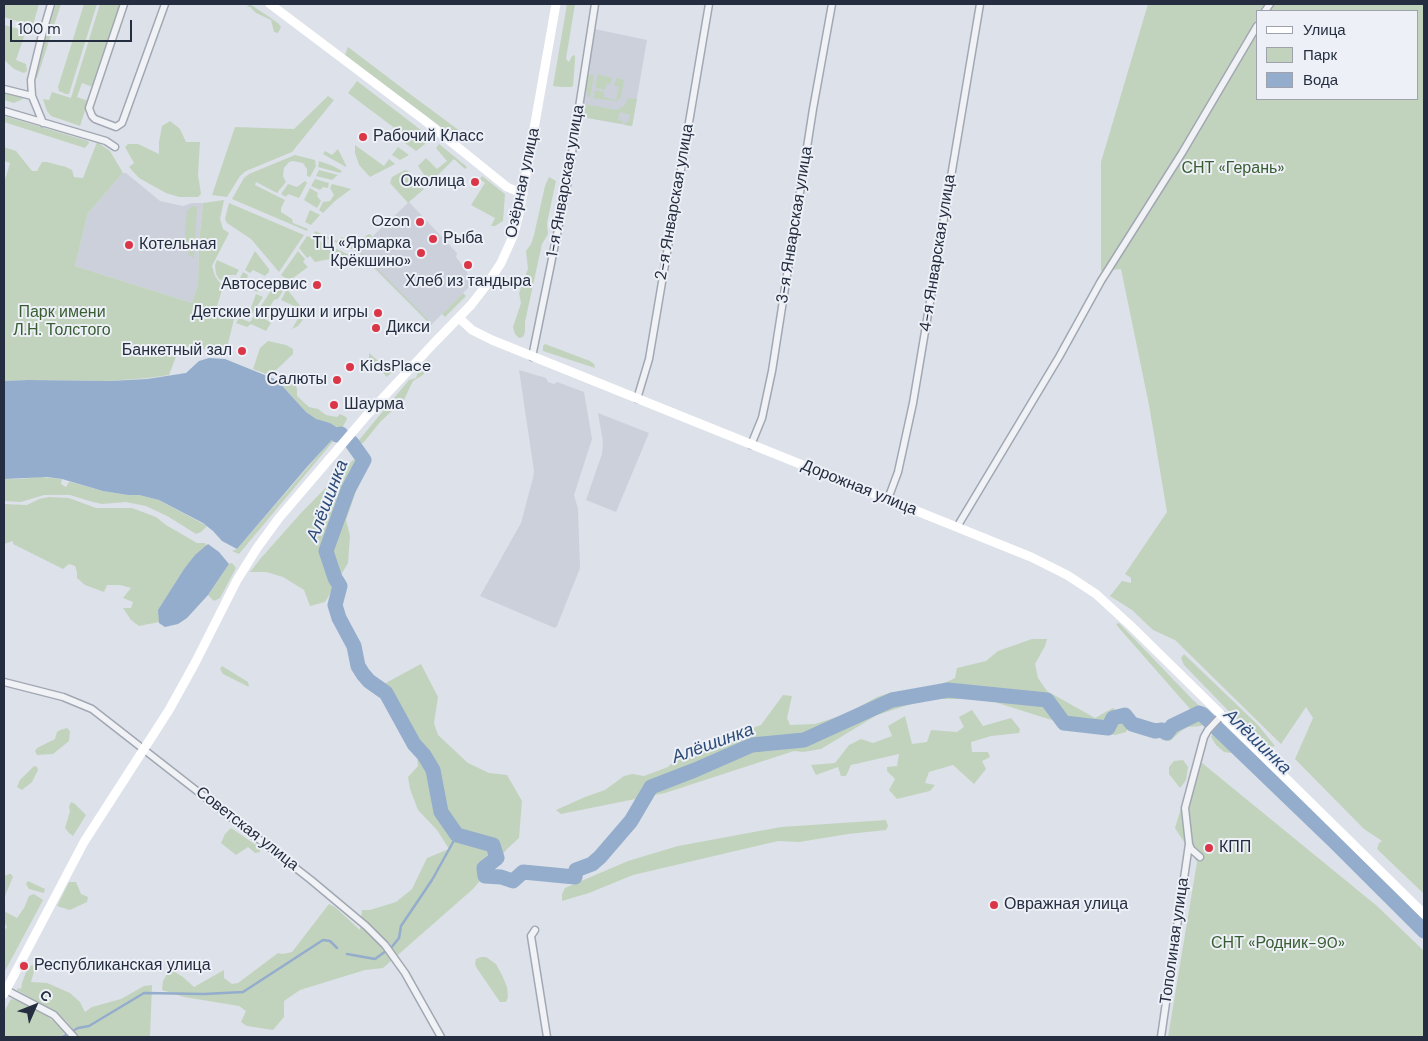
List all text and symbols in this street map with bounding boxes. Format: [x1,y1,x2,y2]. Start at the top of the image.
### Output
scale bar [12,10,135,42]
legend [1256,10,1418,100]
text: 100 m [18,19,61,39]
text: Улица [1303,20,1346,40]
text: Парк [1303,45,1337,65]
text: Вода [1303,70,1338,90]
street label: 1-я Январская улица [543,103,589,259]
street label: 2-я Январская улица [652,122,698,282]
street label: Озёрная улица [502,126,544,240]
place label: Рабочий Класс [373,127,484,147]
marker: Рабочий Класс [357,131,369,143]
street label: 3-я Январская улица [773,145,817,305]
park label: СНТ «Герань» [1181,159,1285,179]
place label: Околица [400,172,465,192]
street label: 4-я Январская улица [916,173,960,333]
marker: Околица [469,176,481,188]
place label: Ozon [372,212,410,232]
marker: Ozon [414,216,426,228]
place label: Рыба [443,229,483,249]
marker: Рыба [427,233,439,245]
place label: ТЦ «Ярмарка Крёкшино» [312,234,411,272]
place label: Котельная [139,235,216,255]
marker: Котельная [123,239,135,251]
marker: ТЦ «Ярмарка Крёкшино» [415,247,427,259]
marker: Хлеб из тандыра [462,259,474,271]
place label: Хлеб из тандыра [405,272,531,292]
place label: Автосервис [221,275,307,295]
marker: Автосервис [311,279,323,291]
park label: Парк имени Л.Н. Толстого [13,303,111,341]
place label: Детские игрушки и игры [192,303,368,323]
marker: Детские игрушки и игры [372,307,384,319]
place label: Дикси [386,318,430,338]
marker: Дикси [370,322,382,334]
place label: Банкетный зал [122,341,232,361]
marker: Банкетный зал [236,345,248,357]
place label: KidsPlace [360,357,431,377]
marker: KidsPlace [344,361,356,373]
place label: Салюты [267,370,327,390]
marker: Салюты [331,374,343,386]
place label: Шаурма [344,395,404,415]
marker: Шаурма [328,399,340,411]
street label: Дорожная улица [798,456,920,520]
water label: Алёшинка [303,457,353,545]
water label: Алёшинка [1219,705,1295,779]
water label: Алёшинка [669,719,757,769]
street label: Советская улица [192,783,302,875]
place label: КПП [1219,838,1251,858]
marker: КПП [1203,842,1215,854]
street label: Тополиная улица [1157,877,1193,1005]
place label: Овражная улица [1004,895,1128,915]
marker: Овражная улица [988,899,1000,911]
park label: СНТ «Родник-90» [1211,934,1345,954]
place label: Республиканская улица [34,956,211,976]
marker: Республиканская улица [18,960,30,972]
north arrow [10,981,60,1031]
text: С [36,986,56,1005]

